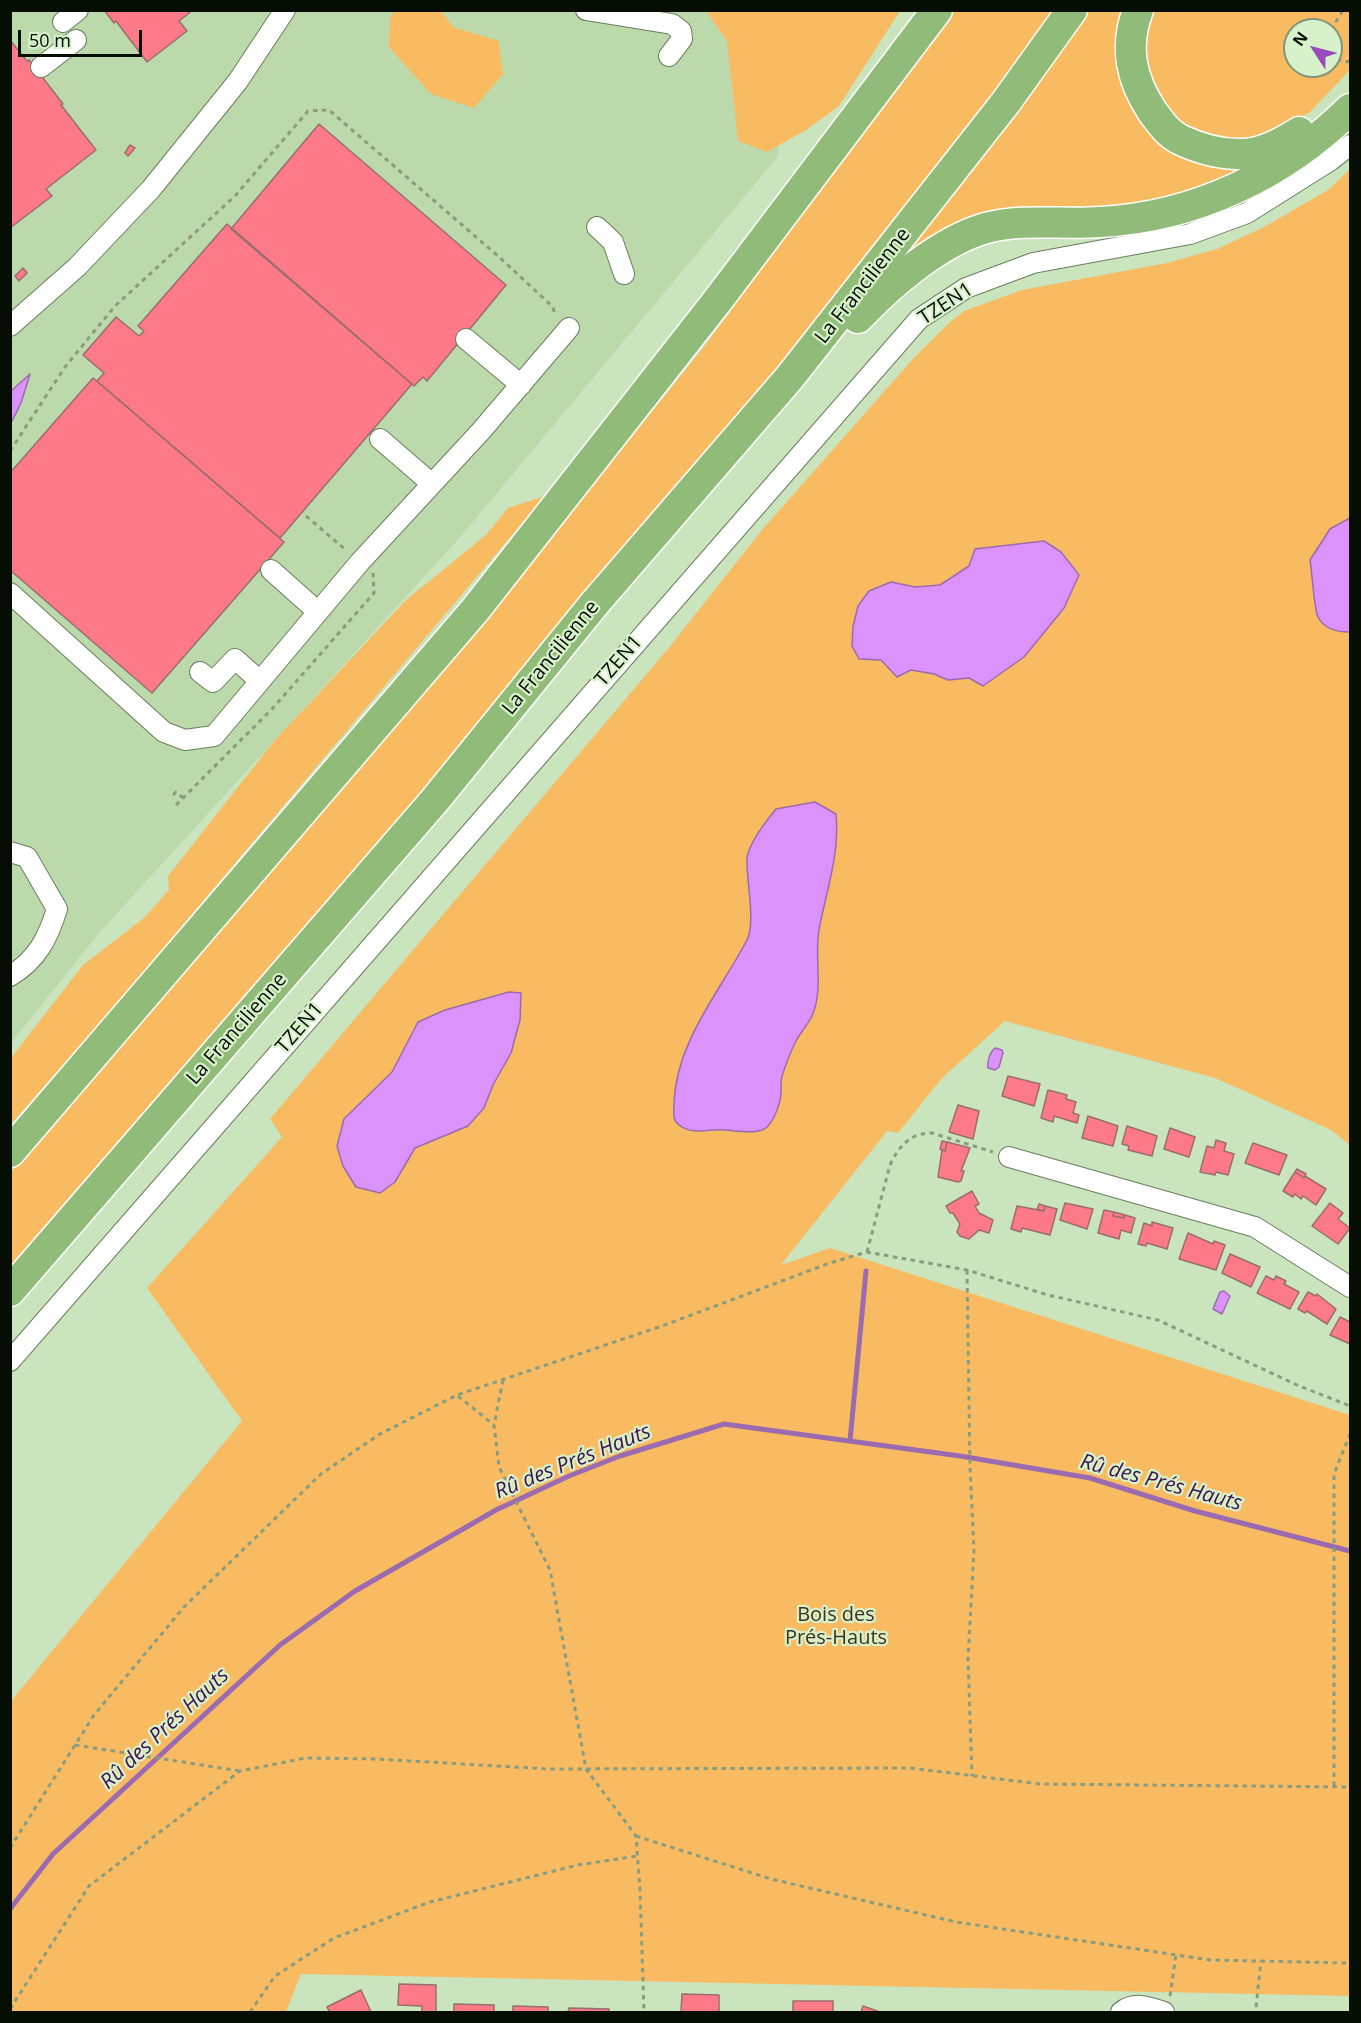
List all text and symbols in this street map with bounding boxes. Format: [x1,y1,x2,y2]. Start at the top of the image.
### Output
scale bar [21,18,146,56]
north arrow [1283,18,1343,78]
text: N [1287,27,1313,50]
text: 50 m [29,28,71,52]
street label: La Francilienne [810,223,916,349]
street label: TZEN1 [914,278,978,330]
street label: La Francilienne [498,596,604,720]
street label: TZEN1 [590,630,648,692]
street label: La Francilienne [182,968,292,1090]
street label: TZEN1 [271,997,329,1059]
water label: Rû des Prés Hauts [491,1419,655,1505]
water label: Rû des Prés Hauts [1078,1449,1244,1517]
park label: Bois des Prés-Hauts [785,1603,887,1650]
water label: Rû des Prés Hauts [96,1663,234,1795]

